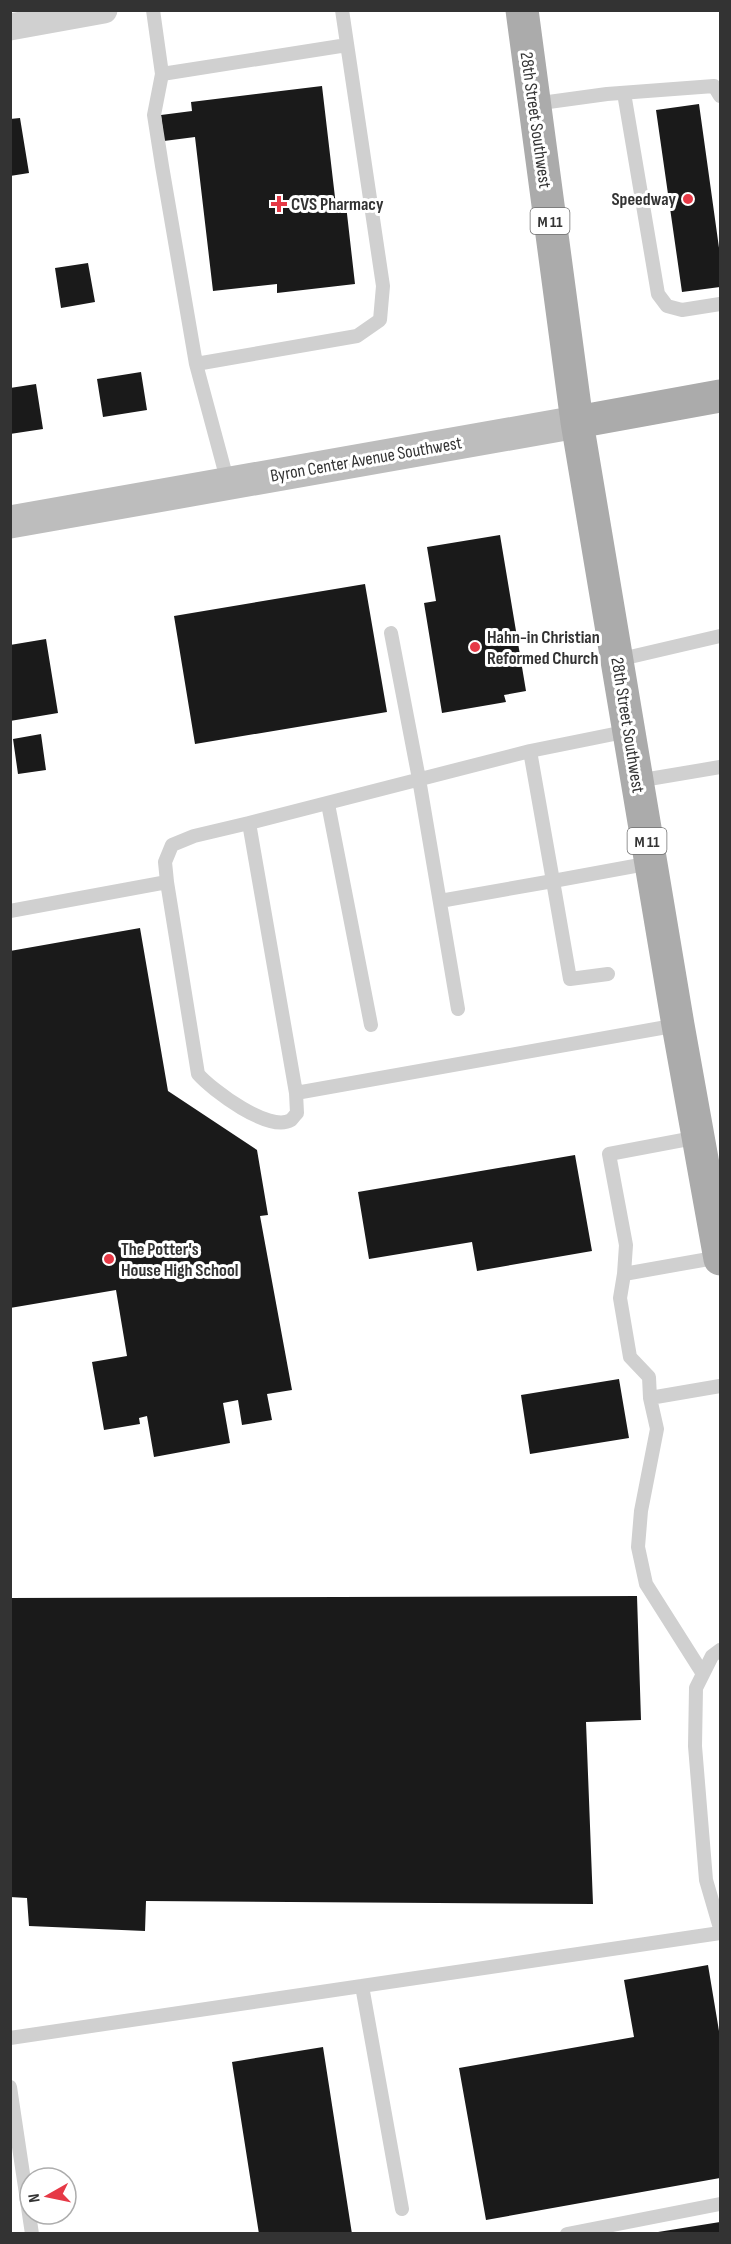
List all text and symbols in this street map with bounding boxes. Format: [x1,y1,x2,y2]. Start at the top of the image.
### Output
street label: 28th Street Southwest [516,51,556,190]
place label: Speedway [611,189,677,210]
marker: Speedway [681,192,695,206]
place label: CVS Pharmacy [291,194,384,215]
marker: CVS Pharmacy [272,197,286,211]
road number: M 11 [530,208,570,234]
street label: Byron Center Avenue Southwest [269,432,464,487]
place label: Hahn-in Christian Reformed Church [487,627,600,669]
marker: Hahn-in Christian Reformed Church [468,640,482,654]
street label: 28th Street Southwest [606,656,649,795]
road number: M 11 [628,828,666,854]
place label: The Potter's House High School [121,1239,238,1281]
marker: The Potter's House High School [102,1252,116,1266]
north arrow [18,2166,78,2226]
text: N [25,2192,45,2204]

